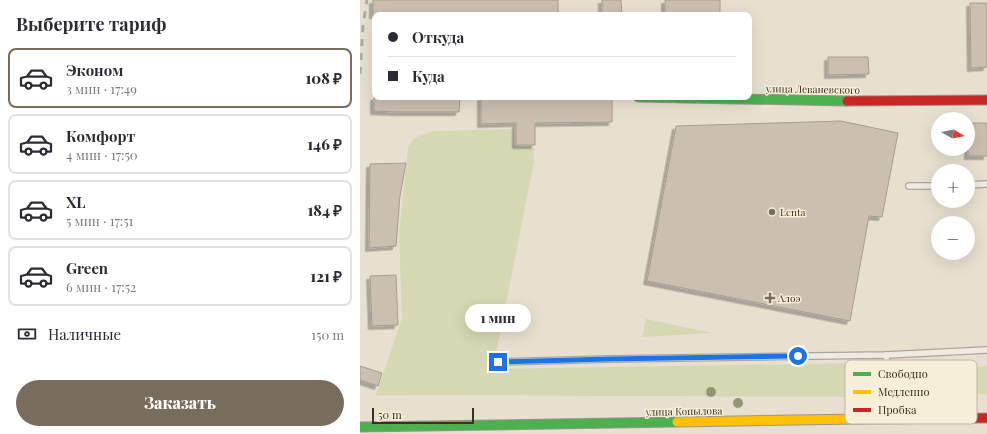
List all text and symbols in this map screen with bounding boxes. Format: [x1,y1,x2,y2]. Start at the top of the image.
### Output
text: Выберите тариф [16,12,166,36]
text: Откуда [412,27,464,47]
icon: car [18,60,54,96]
text: Эконом [66,60,123,80]
text: Куда [412,66,445,86]
text: 108 ₽ [306,68,342,88]
text: 3 мин · 17:49 [66,80,137,97]
street label: улица Леваневского [765,81,861,97]
north arrow [931,112,975,156]
map controls [931,112,975,260]
icon: car [18,126,54,162]
text: Комфорт [66,126,135,146]
text: 146 ₽ [307,134,342,154]
text: 4 мин · 17:50 [66,146,138,163]
button: + [931,164,975,208]
icon: car [18,192,54,228]
text: XL [66,192,86,212]
text: 184 ₽ [308,200,342,220]
place label: Lenta [780,205,805,219]
marker: Lenta [767,207,777,217]
text: 5 мин · 17:51 [66,212,133,229]
button: − [931,216,975,260]
icon: car [18,258,54,294]
text: Green [66,258,108,278]
text: 121 ₽ [310,266,342,286]
text: 6 мин · 17:52 [66,278,136,295]
place label: Алоэ [777,291,800,305]
marker: Алоэ [765,293,775,303]
callout: 1 мин [465,304,531,332]
text: 1 мин [481,309,515,326]
icon: cash [16,323,38,345]
text: Наличные [48,324,121,344]
text: 150 m [311,326,344,343]
route start [789,347,807,365]
route end [489,353,507,371]
legend [845,360,977,424]
text: Свободно [878,366,928,381]
button: Заказать [16,380,344,426]
text: Медленно [878,384,930,399]
text: Пробка [878,402,917,417]
street label: улица Копылова [644,403,723,419]
scale bar [372,406,474,425]
text: 50 m [378,407,402,422]

